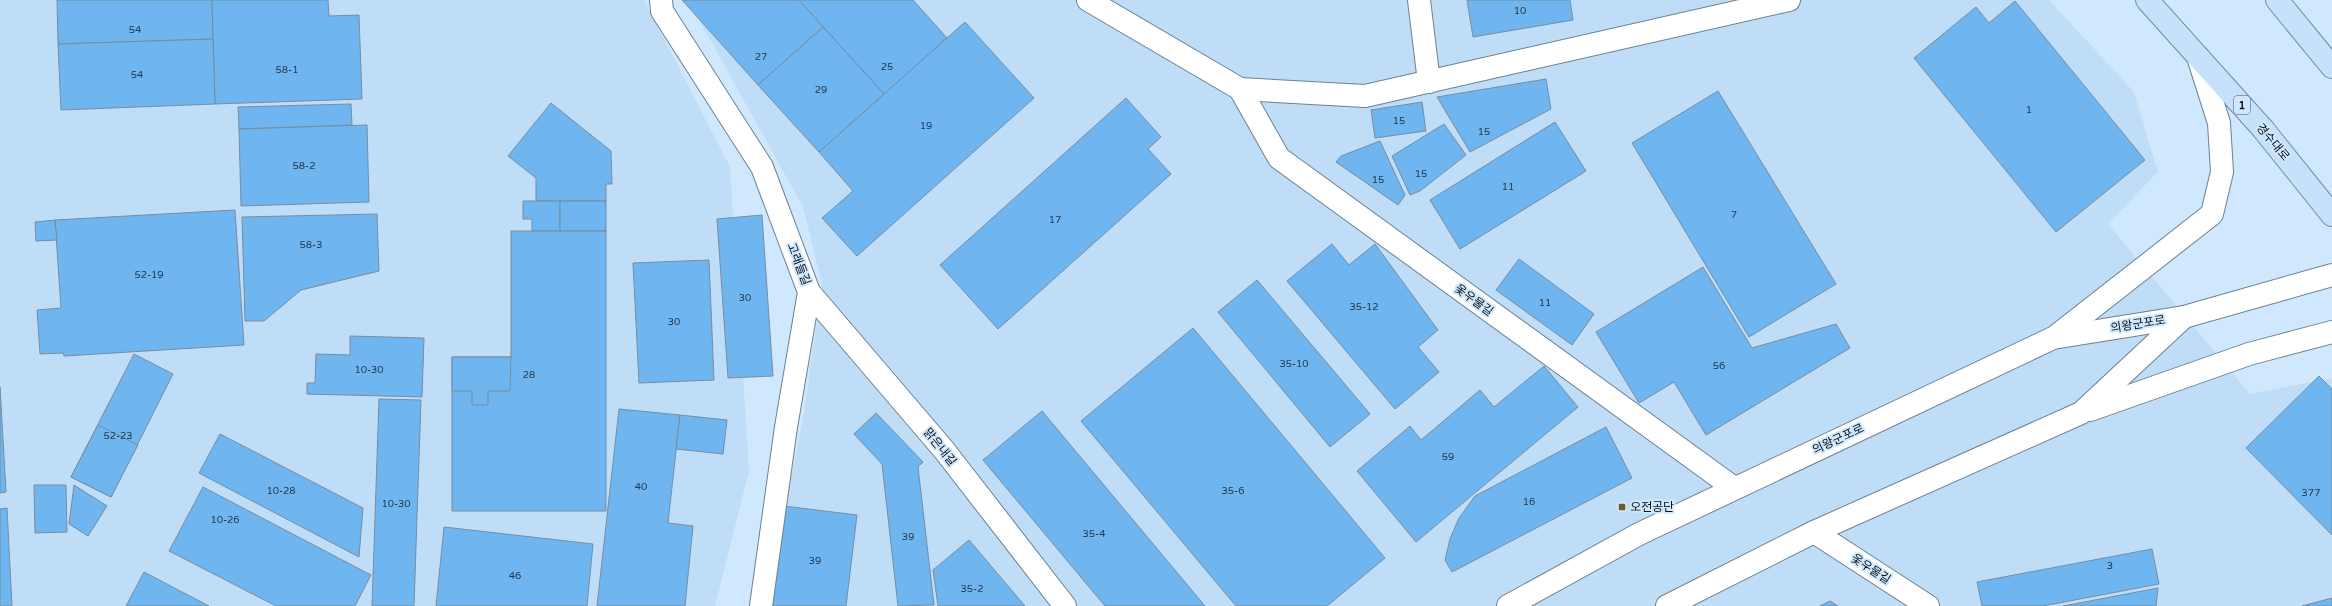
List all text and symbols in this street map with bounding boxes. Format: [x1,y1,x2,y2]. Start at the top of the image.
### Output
house number: 10 [1514,5,1526,17]
house number: 54 [129,24,141,36]
house number: 27 [755,51,767,63]
house number: 25 [881,61,893,73]
house number: 58-1 [276,64,298,76]
house number: 54 [131,69,143,81]
house number: 29 [815,84,827,96]
road number: 1 [2234,96,2250,114]
house number: 1 [2026,104,2032,116]
house number: 15 [1393,115,1405,127]
house number: 19 [920,120,932,132]
street label: 경수대로 [2253,121,2293,163]
house number: 15 [1478,126,1490,138]
house number: 58-2 [293,160,315,172]
house number: 15 [1415,168,1427,180]
house number: 15 [1372,174,1384,186]
house number: 11 [1502,181,1514,193]
house number: 7 [1731,209,1737,221]
house number: 17 [1049,214,1061,226]
house number: 58-3 [300,239,322,251]
street label: 고래들길 [785,241,813,287]
house number: 52-19 [134,269,164,281]
street label: 옻우물길 [1452,281,1496,319]
house number: 30 [739,292,751,304]
house number: 11 [1539,297,1551,309]
house number: 35-12 [1349,301,1379,313]
street label: 의왕군포로 [2110,313,2166,335]
house number: 30 [668,316,680,328]
house number: 35-10 [1279,358,1309,370]
house number: 56 [1713,360,1725,372]
house number: 10-30 [354,364,384,376]
house number: 28 [523,369,535,381]
street label: 의왕군포로 [1810,421,1866,457]
street label: 맑은내길 [921,425,959,469]
house number: 52-23 [103,430,133,442]
house number: 59 [1442,451,1454,463]
house number: 40 [635,481,647,493]
house number: 10-28 [266,485,296,497]
house number: 35-6 [1222,485,1244,497]
house number: 377 [2302,487,2320,499]
house number: 16 [1523,496,1535,508]
house number: 10-30 [381,498,411,510]
place label: 오전공단 [1630,500,1674,514]
marker: 오전공단 [1617,502,1627,512]
house number: 10-26 [210,514,240,526]
house number: 35-4 [1082,528,1106,540]
house number: 39 [902,531,914,543]
street label: 옻우물길 [1849,551,1893,587]
house number: 39 [809,555,821,567]
house number: 3 [2107,560,2113,572]
house number: 46 [509,570,521,582]
house number: 35-2 [961,583,983,595]

